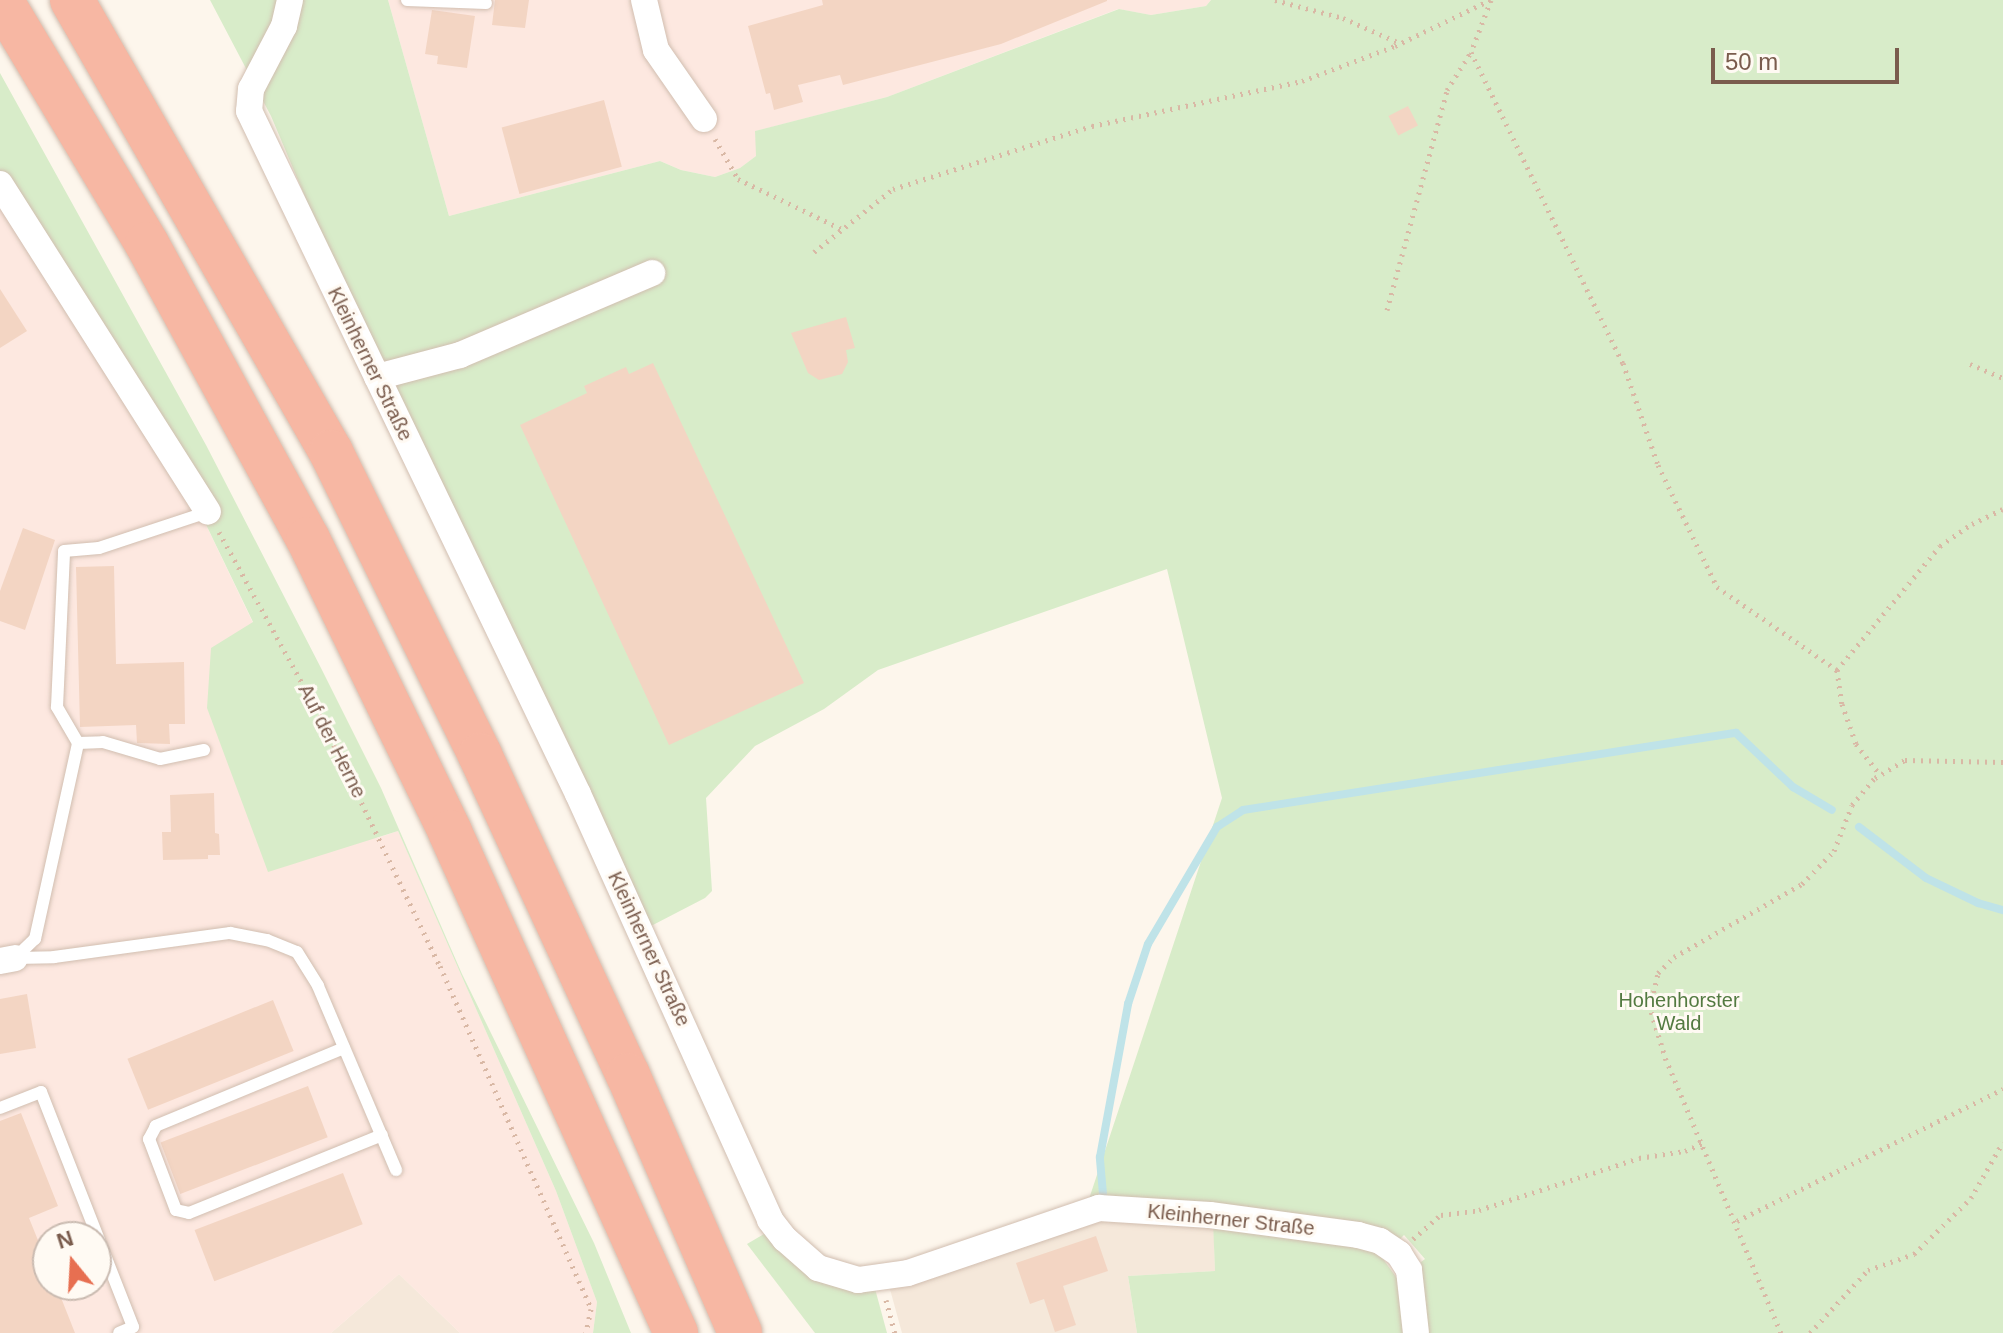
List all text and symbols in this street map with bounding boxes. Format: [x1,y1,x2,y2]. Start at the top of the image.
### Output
scale bar [1715,32,1903,82]
text: 50 m [1725,48,1778,75]
street label: Kleinherner Straße [322,283,418,445]
street label: Auf der Herne [293,680,371,802]
street label: Kleinherner Straße [603,868,695,1030]
park label: Hohenhorster Wald [1618,988,1740,1035]
street label: Kleinherner Straße [1146,1199,1316,1241]
north arrow [32,1221,112,1301]
text: N [54,1225,76,1254]

